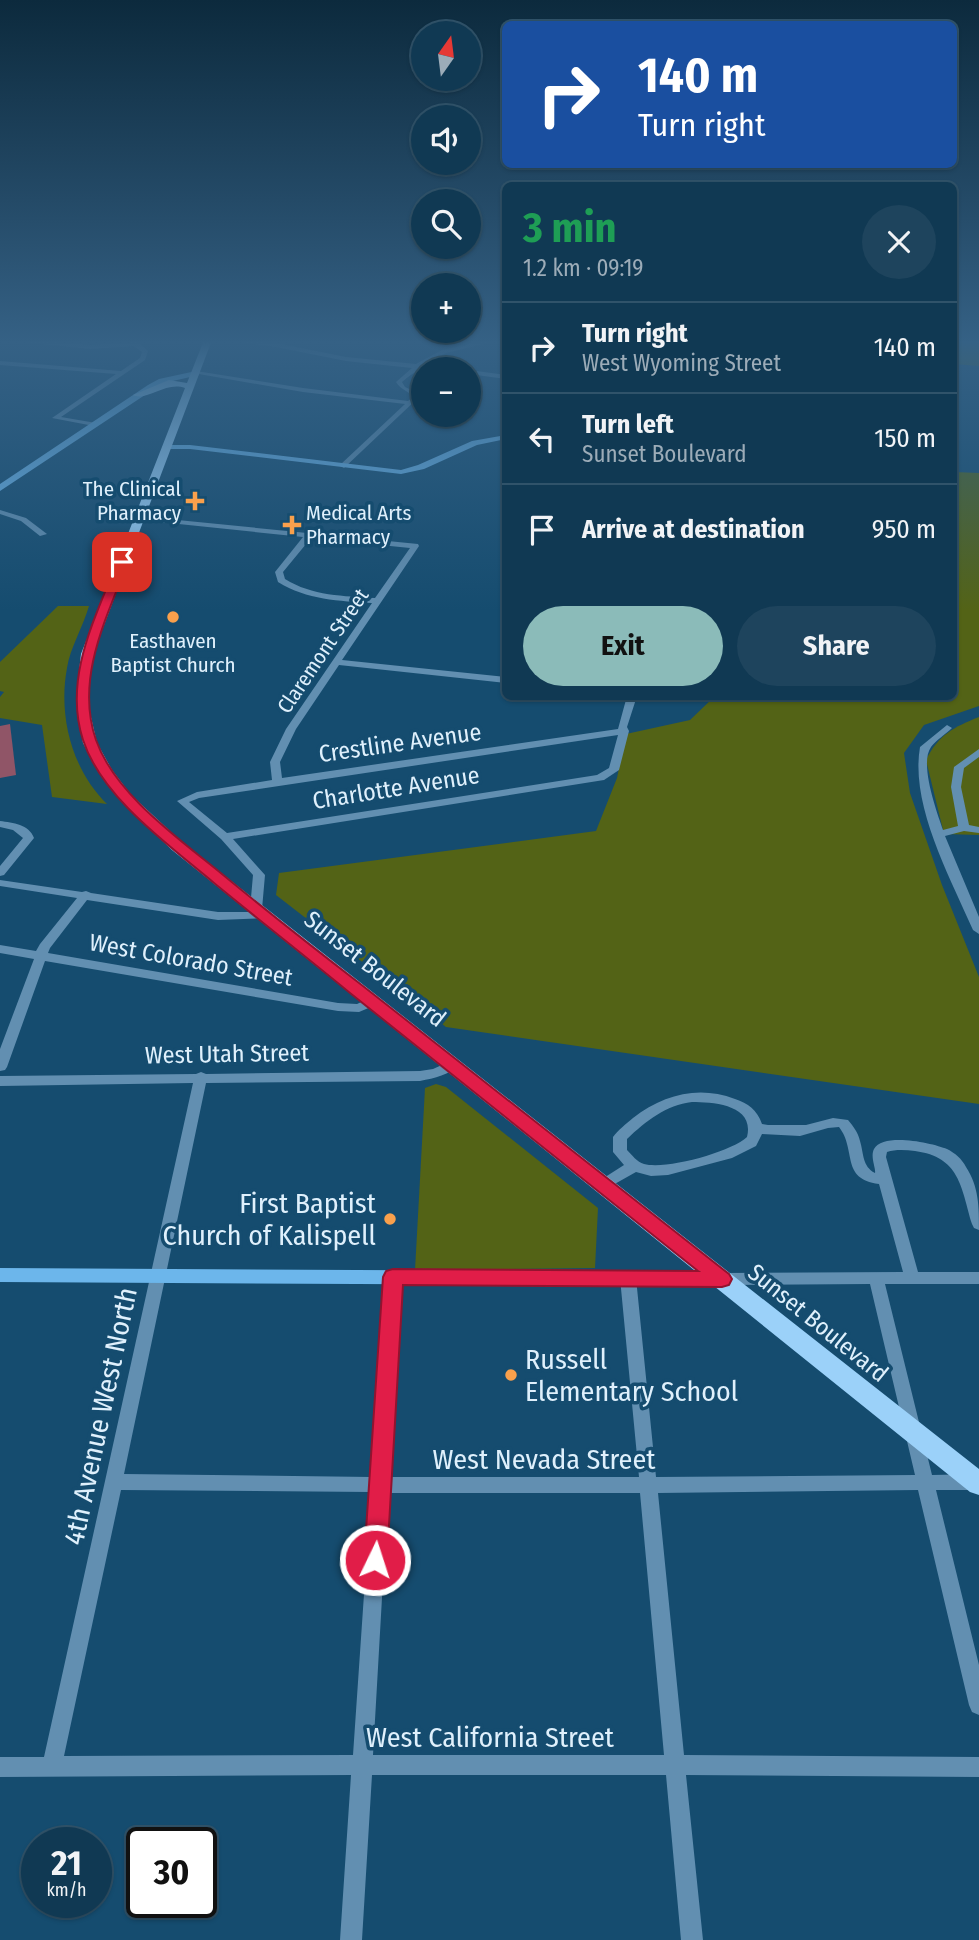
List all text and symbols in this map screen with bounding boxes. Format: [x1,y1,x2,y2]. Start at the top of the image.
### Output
north arrow [411,21,481,91]
map controls [411,21,481,427]
text: 140 m [638,46,758,105]
icon: right [523,49,614,140]
button: sound [411,105,481,175]
text: Turn right [638,106,765,144]
button: search [411,189,481,259]
text: 3 min [523,203,617,253]
button: close [862,205,936,279]
text: 1.2 km · 09:19 [523,254,644,282]
button: + [411,273,481,343]
text: Turn right [582,318,688,349]
icon: right [523,329,561,367]
text: 140 m [874,332,936,363]
text: West Wyoming Street [582,349,781,377]
button: − [411,357,481,427]
text: Turn left [582,409,674,440]
icon: left [523,420,561,458]
text: 150 m [874,423,936,454]
text: Sunset Boulevard [582,440,747,468]
place label: The Clinical Pharmacy [83,476,182,526]
marker: The Clinical Pharmacy [187,493,203,509]
place label: Medical Arts Pharmacy [306,500,411,550]
icon: arrive [523,511,561,549]
text: Arrive at destination [582,514,805,545]
text: 950 m [872,514,936,545]
marker: Medical Arts Pharmacy [284,517,300,533]
pin [92,532,152,592]
icon: arrive [103,543,141,581]
street label: Claremont Street [272,584,374,718]
button: Exit [523,606,723,686]
button: Share [737,606,936,686]
marker: Easthaven Baptist Church [165,609,181,625]
place label: Easthaven Baptist Church [110,628,236,678]
street label: Crestline Avenue [317,718,483,768]
street label: Charlotte Avenue [311,761,481,815]
street label: Sunset Boulevard [299,905,451,1033]
street label: West Colorado Street [87,928,295,992]
street label: West Utah Street [145,1039,309,1069]
place label: First Baptist Church of Kalispell [162,1187,377,1252]
marker: First Baptist Church of Kalispell [382,1211,398,1227]
street label: Sunset Boulevard [742,1258,894,1388]
street label: 4th Avenue West North [57,1284,144,1548]
place label: Russell Elementary School [525,1343,738,1408]
marker: Russell Elementary School [503,1367,519,1383]
street label: West Nevada Street [433,1443,656,1476]
position arrow [338,1523,412,1597]
street label: West California Street [366,1721,615,1754]
speed limit sign: 30 [126,1827,217,1918]
text: 21 [51,1842,82,1884]
text: km/h [46,1879,87,1901]

